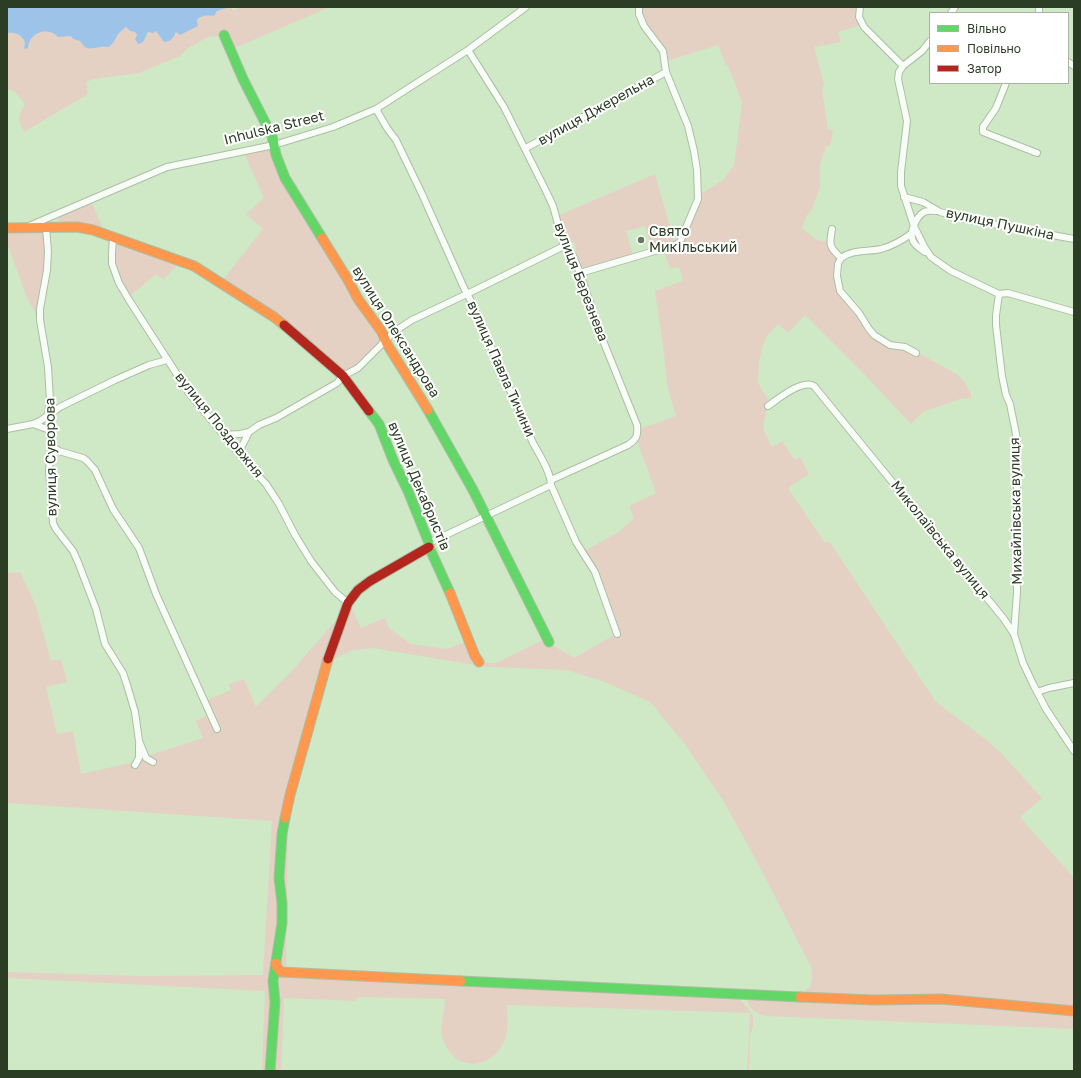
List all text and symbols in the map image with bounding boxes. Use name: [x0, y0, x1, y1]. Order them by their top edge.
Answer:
legend: [929, 12, 1069, 84]
text: Вільно: [967, 21, 1006, 36]
text: Повільно: [967, 41, 1021, 56]
text: Затор: [967, 61, 1002, 76]
street label: вулиця Джерельна: [535, 71, 657, 149]
street label: Inhulska Street: [222, 107, 326, 149]
street label: вулиця Пушкіна: [944, 204, 1056, 244]
street label: вулиця Березнева: [551, 220, 611, 344]
place label: Свято Микільський: [649, 224, 737, 256]
marker: Свято Микільський: [636, 235, 646, 245]
street label: вулиця Олександрова: [349, 263, 443, 401]
street label: вулиця Павла Тичини: [463, 298, 539, 440]
street label: вулиця Поздовжня: [171, 369, 267, 481]
street label: вулиця Суворова: [42, 398, 60, 516]
street label: вулиця Декабристів: [384, 419, 454, 553]
street label: Михайлівська вулиця: [1006, 437, 1026, 585]
street label: Миколаївська вулиця: [887, 477, 993, 603]

